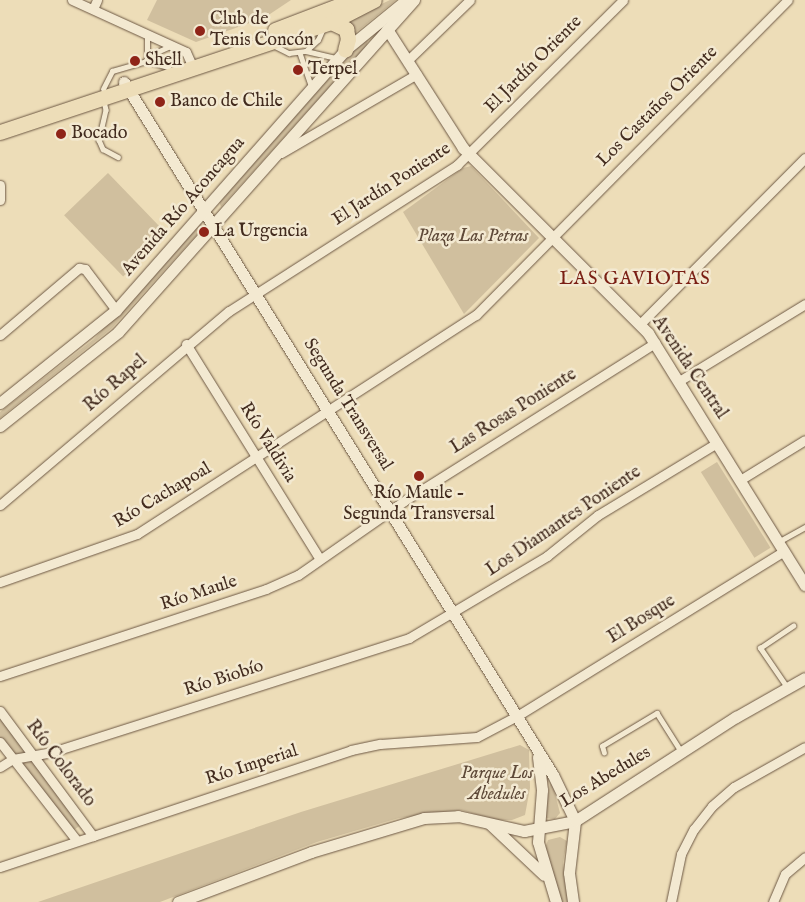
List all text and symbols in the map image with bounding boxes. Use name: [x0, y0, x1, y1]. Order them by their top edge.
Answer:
place label: Club de Tenis Concón: [210, 10, 314, 52]
street label: El Jardín Oriente: [481, 12, 587, 118]
marker: Club de Tenis Concón: [194, 25, 206, 37]
street label: Los Castaños Oriente: [593, 42, 723, 172]
place label: Shell: [145, 50, 182, 72]
marker: Shell: [129, 55, 141, 67]
place label: Terpel: [308, 59, 357, 81]
marker: Terpel: [292, 64, 304, 76]
place label: Banco de Chile: [170, 91, 283, 113]
marker: Banco de Chile: [154, 96, 166, 108]
place label: Bocado: [71, 123, 127, 145]
marker: Bocado: [55, 128, 67, 140]
street label: Avenida Río Aconcagua: [118, 133, 250, 281]
street label: El Jardín Poniente: [329, 139, 455, 231]
place label: La Urgencia: [214, 221, 308, 243]
marker: La Urgencia: [198, 226, 210, 238]
park label: Plaza Las Petras: [418, 226, 528, 248]
district label: LAS GAVIOTAS: [558, 269, 712, 291]
street label: Avenida Central: [647, 312, 731, 424]
street label: Segunda Transversal: [298, 335, 396, 475]
street label: Río Rapel: [80, 351, 152, 417]
street label: Las Rosas Poniente: [447, 364, 581, 460]
street label: Río Valdivia: [234, 399, 300, 487]
street label: Río Cachapoal: [110, 458, 216, 534]
street label: Los Diamantes Poniente: [482, 462, 646, 582]
marker: Río Maule - Segunda Transversal: [413, 470, 425, 482]
place label: Río Maule - Segunda Transversal: [343, 484, 495, 526]
street label: Río Maule: [158, 572, 240, 616]
street label: El Bosque: [604, 591, 680, 649]
street label: Río Biobío: [182, 656, 266, 702]
street label: Río Colorado: [20, 717, 100, 811]
street label: Río Imperial: [203, 741, 301, 791]
street label: Los Abedules: [557, 743, 655, 813]
park label: Parque Los Abedules: [461, 764, 533, 806]

